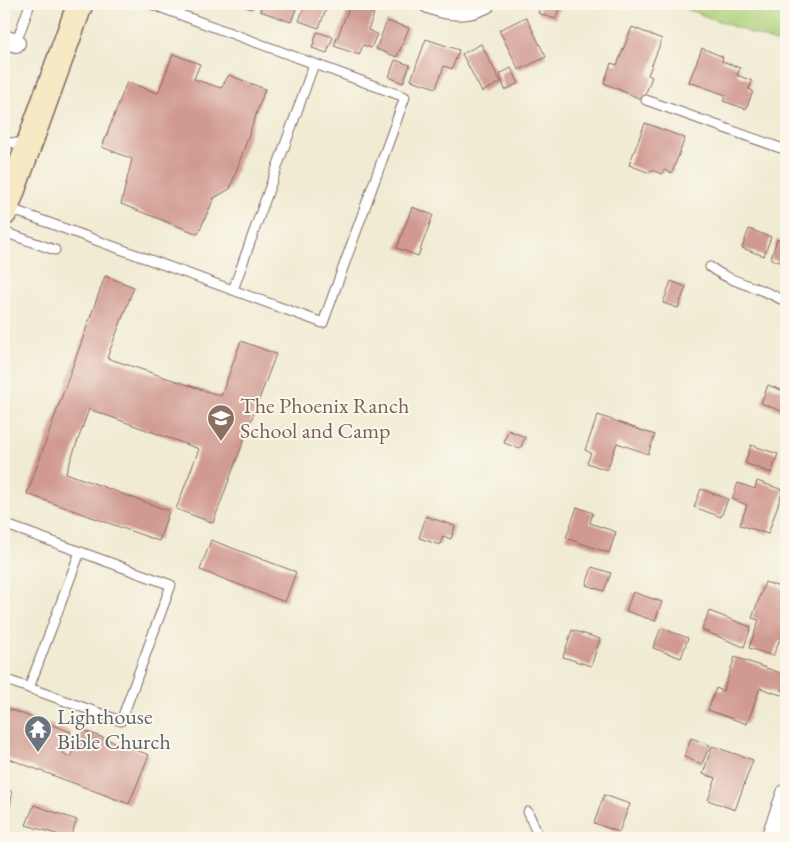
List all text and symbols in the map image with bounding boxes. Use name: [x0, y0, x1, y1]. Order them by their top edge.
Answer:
place label: The Phoenix Ranch School and Camp: [240, 391, 409, 445]
school or university icon: The Phoenix Ranch School and Camp: [206, 403, 236, 442]
place label: Lighthouse Bible Church: [57, 702, 171, 756]
temple icon: Lighthouse Bible Church: [23, 714, 53, 753]

